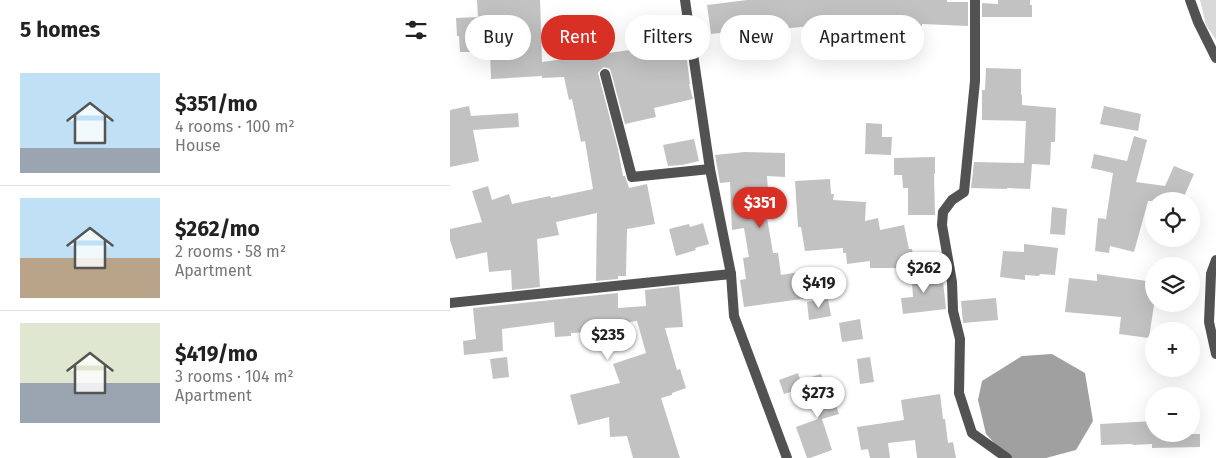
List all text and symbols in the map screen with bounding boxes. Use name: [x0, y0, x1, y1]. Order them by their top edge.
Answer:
chip: Buy: [465, 15, 531, 60]
chip: Rent: [541, 15, 615, 60]
chip: Filters: [625, 15, 710, 60]
chip: New: [720, 15, 791, 60]
chip: Apartment: [801, 15, 924, 60]
icon: filters: [402, 16, 430, 44]
text: 5 homes: [20, 17, 100, 43]
text: $351/mo: [175, 91, 258, 117]
icon: home: [60, 93, 120, 153]
text: 4 rooms · 100 m²: [175, 117, 295, 136]
text: House: [175, 136, 221, 155]
pin: $351: [730, 186, 790, 229]
map controls: [1145, 192, 1200, 442]
button: locate: [1145, 192, 1200, 247]
text: $351: [744, 193, 776, 212]
text: $262/mo: [175, 216, 260, 242]
icon: home: [60, 218, 120, 278]
text: 2 rooms · 58 m²: [175, 242, 286, 261]
pin: $262: [894, 252, 954, 294]
button: layers: [1145, 257, 1200, 312]
text: $262: [907, 258, 941, 277]
text: Apartment: [175, 261, 252, 280]
pin: $419: [789, 266, 849, 309]
text: $419: [802, 273, 836, 292]
pin: $235: [578, 318, 638, 361]
button: +: [1145, 322, 1200, 377]
text: $235: [591, 325, 625, 344]
text: $419/mo: [175, 341, 258, 367]
icon: home: [60, 343, 120, 403]
text: 3 rooms · 104 m²: [175, 367, 294, 386]
pin: $273: [788, 376, 848, 419]
text: $273: [802, 383, 834, 402]
text: Apartment: [175, 386, 252, 405]
button: −: [1145, 387, 1200, 442]

